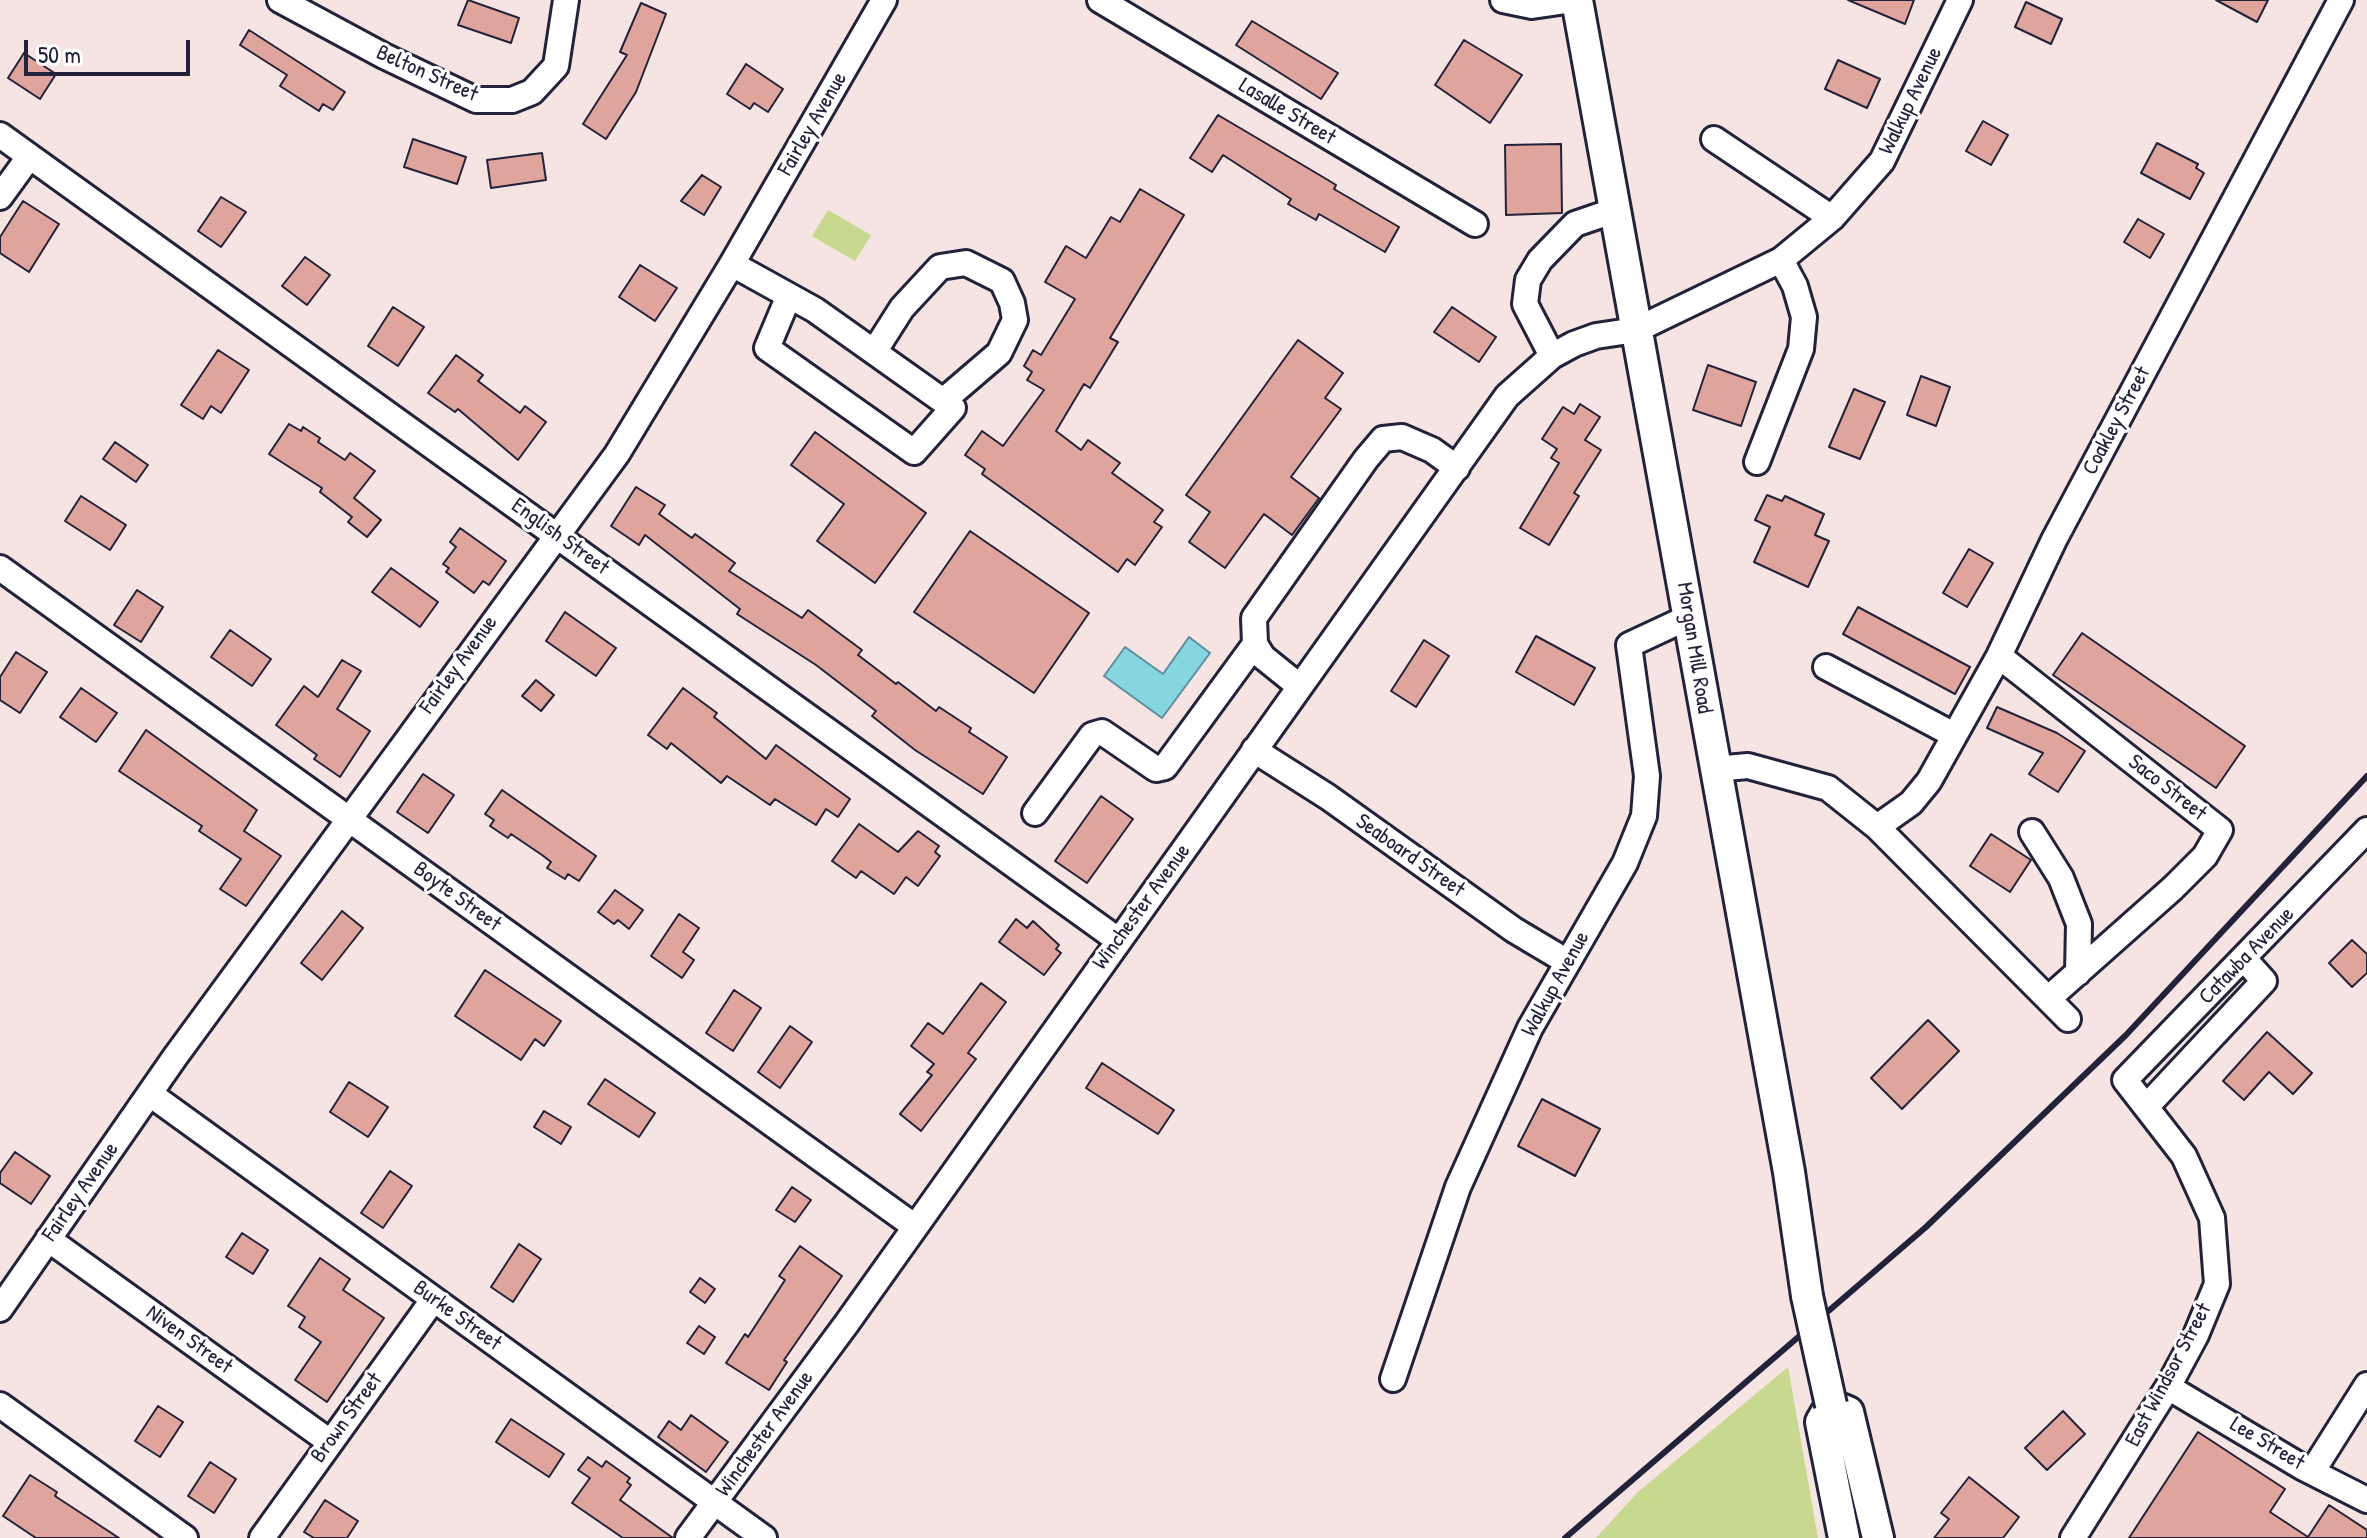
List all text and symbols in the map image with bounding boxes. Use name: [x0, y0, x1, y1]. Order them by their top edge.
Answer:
scale bar: [28, 24, 194, 74]
text: 50 m: [38, 38, 81, 70]
street label: Belton Street: [372, 40, 482, 108]
street label: Walkup Avenue: [1874, 43, 1948, 159]
street label: Fairley Avenue: [773, 68, 853, 180]
street label: Lasalle Street: [1234, 73, 1340, 151]
street label: Coakley Street: [2077, 362, 2157, 480]
street label: English Street: [506, 493, 614, 581]
street label: Morgan Mill Road: [1671, 581, 1717, 715]
street label: Fairley Avenue: [415, 611, 503, 719]
street label: Saco Street: [2122, 749, 2212, 827]
street label: Seaboard Street: [1350, 809, 1470, 903]
street label: Winchester Avenue: [1088, 839, 1196, 975]
street label: Boyte Street: [408, 856, 506, 938]
street label: Catawba Avenue: [2194, 902, 2300, 1010]
street label: Walkup Avenue: [1516, 927, 1596, 1041]
street label: Fairley Avenue: [37, 1137, 125, 1247]
street label: Burke Street: [408, 1275, 506, 1357]
street label: East Windsor Street: [2120, 1299, 2218, 1451]
street label: Niven Street: [141, 1300, 237, 1380]
street label: Winchester Avenue: [711, 1366, 819, 1502]
street label: Brown Street: [305, 1368, 389, 1468]
street label: Lee Street: [2225, 1412, 2309, 1476]

